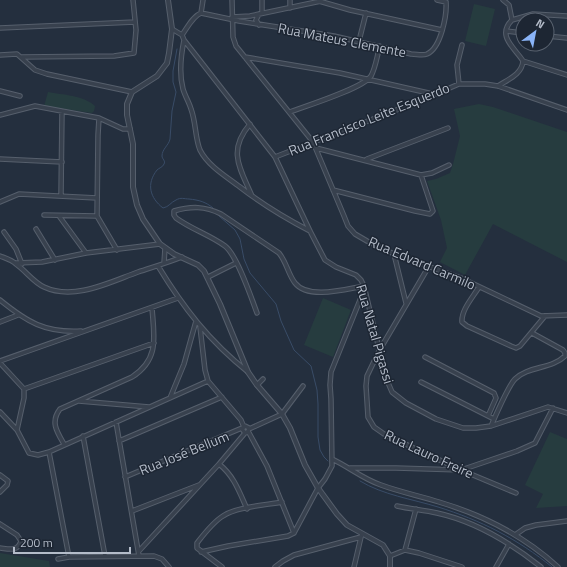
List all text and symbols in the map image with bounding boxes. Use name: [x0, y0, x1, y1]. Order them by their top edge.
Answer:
north arrow: [515, 12, 555, 52]
text: N: [533, 15, 548, 32]
street label: Rua Mateus Clemente: [276, 17, 408, 62]
street label: Rua Francisco Leite Esquerdo: [285, 77, 453, 161]
street label: Rua Edvard Carmilo: [365, 230, 479, 295]
street label: Rua Natal Pigassi: [351, 282, 400, 386]
street label: Rua Lauro Freire: [381, 424, 477, 483]
street label: Rua José Bellum: [136, 425, 232, 480]
scale bar: [14, 529, 130, 555]
text: 200 m: [20, 533, 53, 552]

